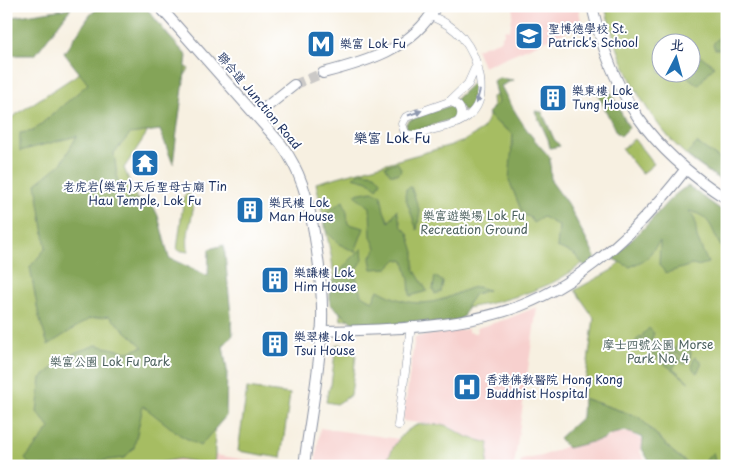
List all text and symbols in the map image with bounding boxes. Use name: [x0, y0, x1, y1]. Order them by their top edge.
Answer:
place label: 聖博德學校 St. Patrick's School: [548, 19, 638, 51]
school or university icon: 聖博德學校 St. Patrick's School: [514, 21, 544, 51]
metro station icon: 樂富 Lok Fu: [306, 29, 336, 59]
north arrow: [650, 32, 700, 82]
text: 北: [669, 33, 685, 56]
place label: 樂富 Lok Fu: [340, 34, 406, 52]
street label: 聯合道 Junction Road: [214, 48, 306, 153]
place label: 樂東樓 Lok Tung House: [572, 81, 639, 113]
building icon: 樂東樓 Lok Tung House: [538, 83, 568, 113]
one-way arrow: [473, 90, 481, 105]
one-way arrow: [408, 109, 423, 116]
district label: 樂富 Lok Fu: [353, 127, 431, 148]
temple icon: 老虎岩(樂富)天后聖母古廟 Tin Hau Temple, Lok Fu: [130, 148, 160, 178]
place label: 老虎岩(樂富)天后聖母古廟 Tin Hau Temple, Lok Fu: [63, 177, 227, 209]
place label: 樂民樓 Lok Man House: [269, 193, 334, 225]
building icon: 樂民樓 Lok Man House: [235, 195, 265, 225]
park label: 樂富遊樂場 Lok Fu Recreation Ground: [420, 206, 528, 238]
place label: 樂謙樓 Lok Him House: [294, 263, 357, 295]
building icon: 樂謙樓 Lok Him House: [260, 265, 290, 295]
place label: 樂翠樓 Lok Tsui House: [294, 327, 355, 359]
building icon: 樂翠樓 Lok Tsui House: [260, 329, 290, 359]
park label: 摩士四號公園 Morse Park No. 4: [603, 335, 713, 367]
park label: 樂富公園 Lok Fu Park: [50, 352, 170, 370]
place label: 香港佛教醫院 Hong Kong Buddhist Hospital: [486, 370, 623, 402]
hospital icon: 香港佛教醫院 Hong Kong Buddhist Hospital: [452, 372, 482, 402]

